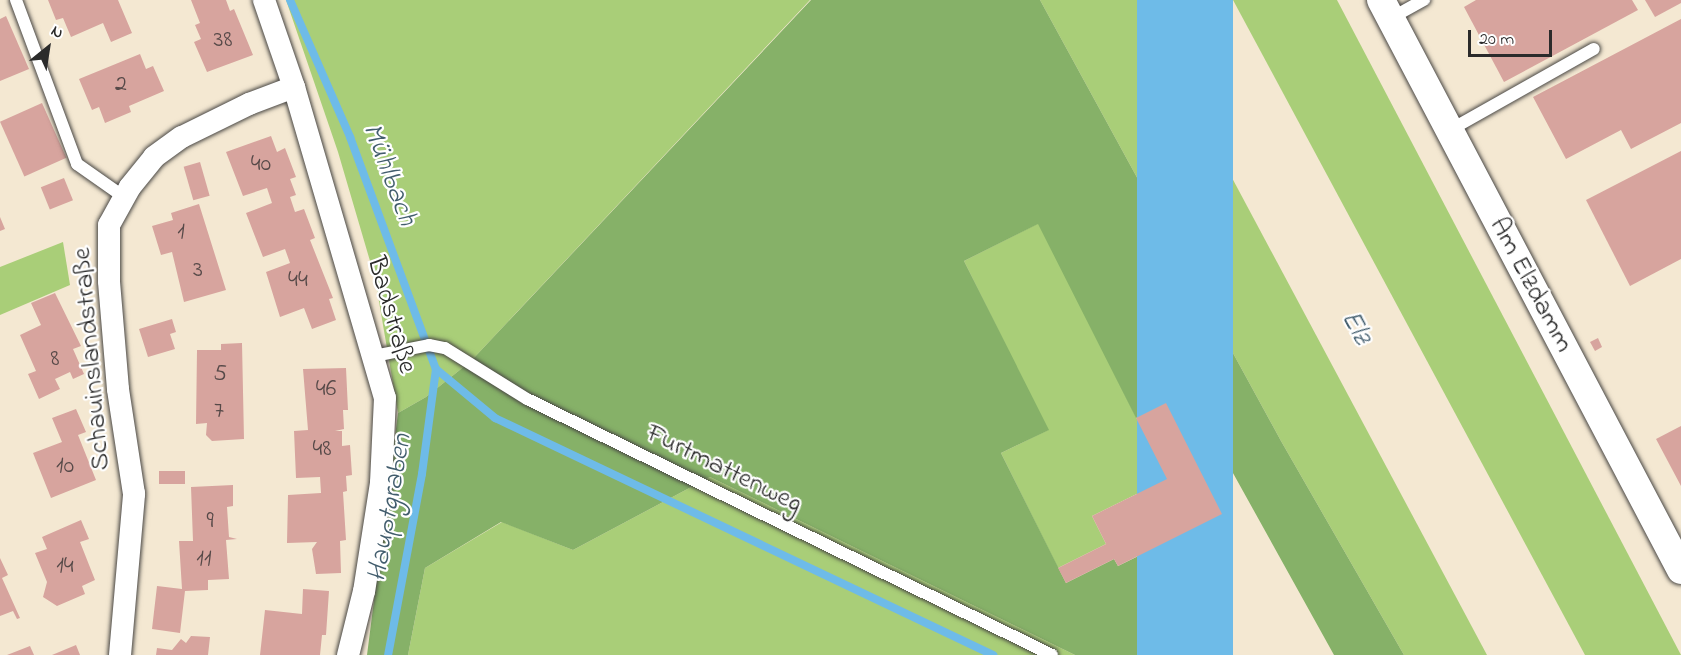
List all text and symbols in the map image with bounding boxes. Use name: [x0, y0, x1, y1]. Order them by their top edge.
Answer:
north arrow: [18, 18, 78, 78]
scale bar: [1471, 18, 1555, 56]
text: N: [46, 19, 68, 46]
house number: 38: [214, 27, 232, 55]
text: 20 m: [1479, 27, 1514, 53]
house number: 2: [115, 71, 127, 99]
water label: Mühlbach: [353, 119, 423, 231]
house number: 40: [251, 151, 271, 179]
street label: Am Elzdamm: [1482, 212, 1580, 358]
house number: 1: [177, 219, 185, 247]
street label: Schauinslandstraße: [66, 246, 118, 472]
street label: Badstraße: [359, 253, 423, 377]
house number: 3: [193, 257, 203, 285]
house number: 44: [288, 267, 308, 295]
water label: Elz: [1332, 305, 1378, 351]
house number: 8: [51, 346, 59, 374]
house number: 5: [213, 361, 227, 389]
house number: 46: [316, 376, 336, 404]
house number: 7: [214, 398, 224, 426]
street label: Furtmattenweg: [641, 417, 807, 521]
water label: Hauptgraben: [361, 431, 421, 585]
house number: 48: [313, 436, 331, 464]
house number: 10: [56, 453, 74, 481]
house number: 9: [206, 508, 214, 536]
house number: 11: [196, 546, 212, 574]
house number: 14: [56, 553, 74, 581]

